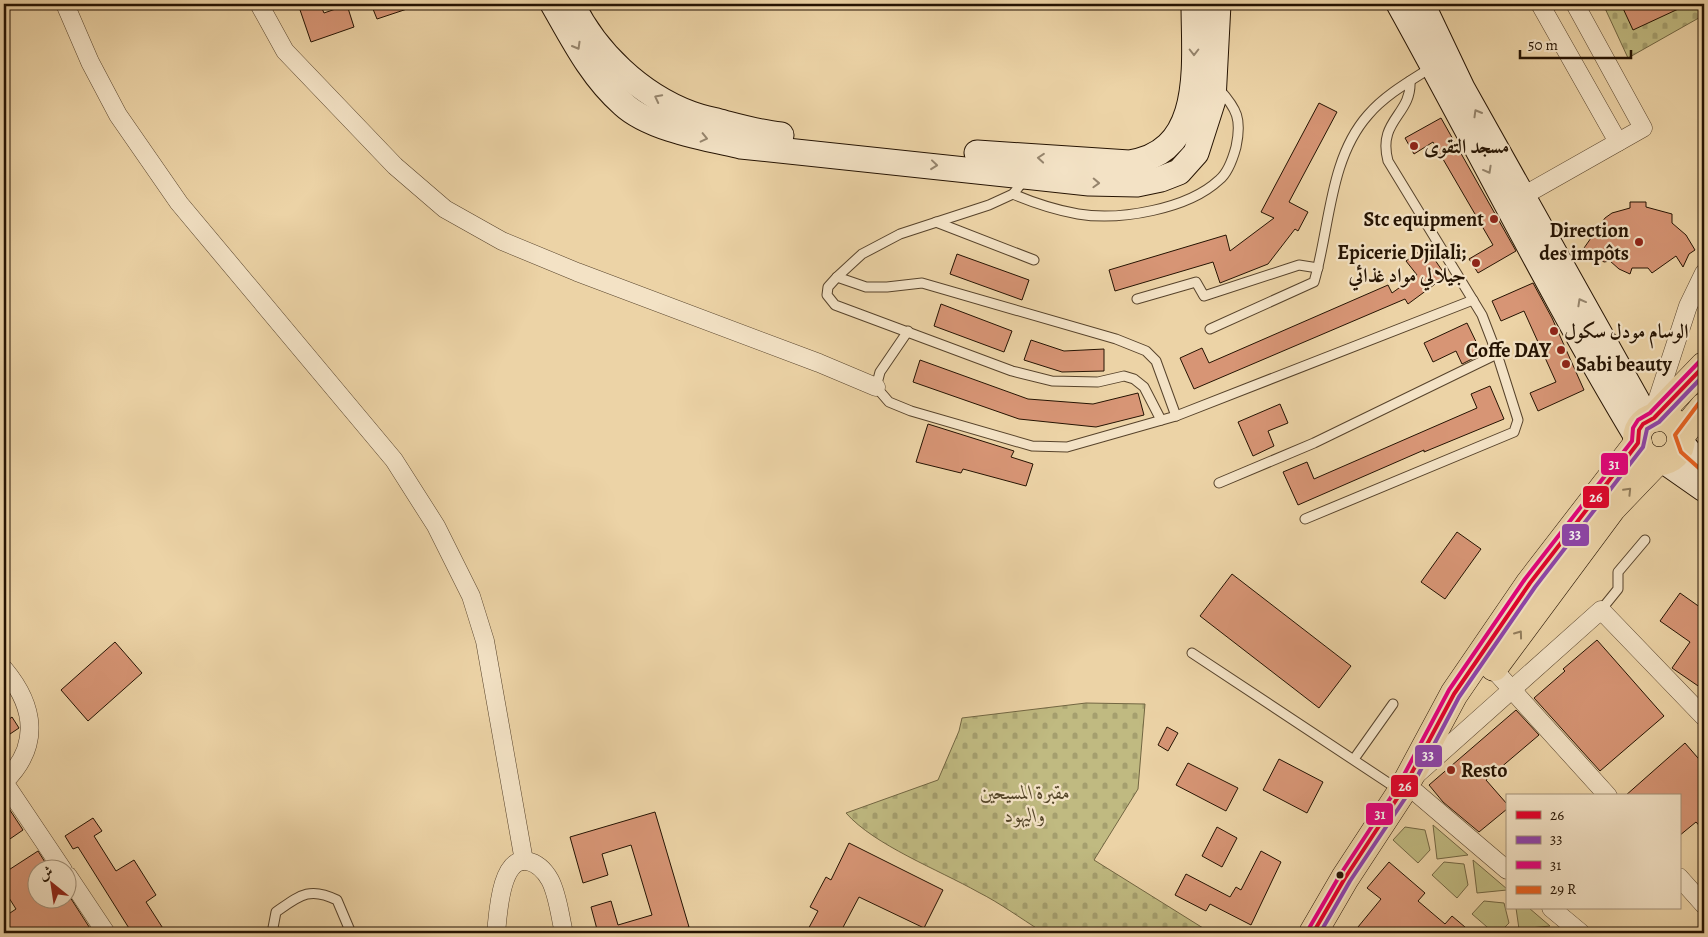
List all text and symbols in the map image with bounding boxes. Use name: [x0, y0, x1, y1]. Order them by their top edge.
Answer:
scale bar: [1520, 28, 1632, 60]
text: 50 m: [1528, 35, 1558, 55]
one-way arrow: [571, 41, 581, 50]
one-way arrow: [1189, 49, 1199, 57]
one-way arrow: [655, 94, 664, 104]
one-way arrow: [1473, 110, 1483, 119]
one-way arrow: [699, 132, 708, 143]
place label: مسجد التقوى: [1424, 133, 1509, 160]
marker: مسجد التقوى: [1408, 140, 1420, 152]
one-way arrow: [1037, 153, 1045, 164]
one-way arrow: [931, 159, 939, 170]
one-way arrow: [1482, 165, 1492, 174]
one-way arrow: [1092, 177, 1100, 188]
place label: Stc equipment: [1364, 206, 1484, 233]
marker: Stc equipment: [1488, 213, 1500, 225]
place label: Direction des impôts: [1539, 217, 1629, 267]
marker: Direction des impôts: [1633, 236, 1645, 248]
place label: Epicerie Djilali; جيلالي مواد غذائي: [1337, 239, 1466, 291]
marker: Epicerie Djilali; جيلالي مواد غذائي: [1470, 257, 1482, 269]
one-way arrow: [1577, 298, 1587, 307]
place label: الوسام مودل سكول: [1564, 318, 1689, 349]
marker: الوسام مودل سكول: [1548, 325, 1560, 337]
place label: Coffe DAY: [1466, 337, 1552, 364]
marker: Coffe DAY: [1555, 344, 1567, 356]
place label: Sabi beauty: [1576, 351, 1672, 378]
marker: Sabi beauty: [1560, 358, 1572, 370]
line badge: 31: [1600, 452, 1629, 476]
text: 31: [1608, 455, 1620, 474]
line badge: 26: [1582, 485, 1610, 509]
one-way arrow: [1622, 487, 1631, 496]
text: 26: [1589, 488, 1603, 507]
line badge: 33: [1561, 523, 1590, 547]
text: 33: [1569, 525, 1581, 544]
one-way arrow: [1513, 630, 1522, 640]
line badge: 33: [1414, 744, 1443, 768]
text: 33: [1422, 746, 1434, 765]
place label: Resto: [1461, 757, 1508, 784]
marker: Resto: [1445, 764, 1457, 776]
line badge: 26: [1390, 774, 1419, 798]
text: 26: [1398, 777, 1412, 796]
park label: مقبرة المسيحين واليهود: [980, 779, 1070, 829]
legend: [1506, 794, 1680, 910]
line badge: 31: [1365, 802, 1394, 826]
text: 31: [1374, 805, 1386, 824]
text: 26: [1550, 805, 1564, 825]
text: 33: [1550, 829, 1562, 849]
text: 31: [1550, 855, 1561, 875]
north arrow: [28, 860, 78, 910]
text: ش: [35, 861, 57, 885]
unlabelled marker: [1335, 870, 1345, 880]
text: 29 R: [1550, 879, 1577, 899]

